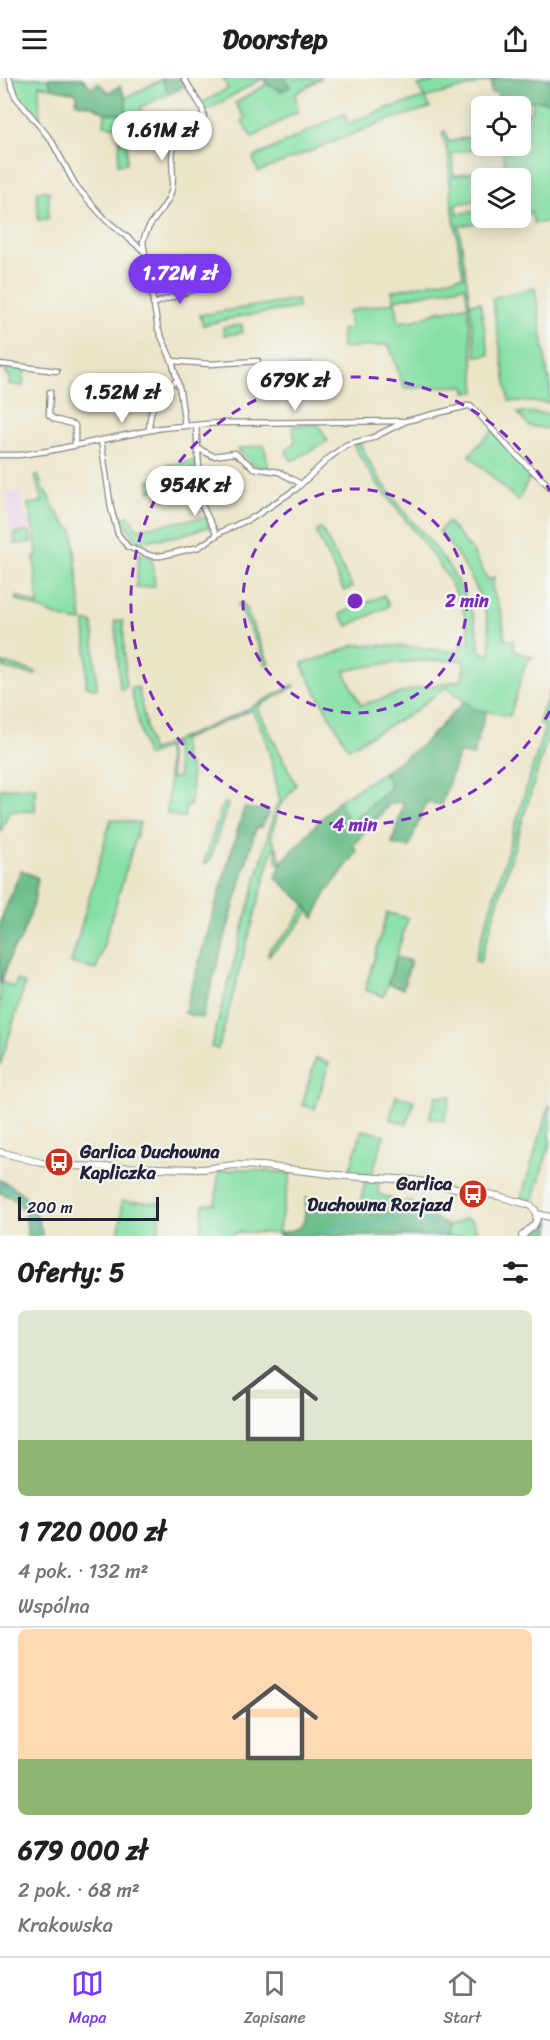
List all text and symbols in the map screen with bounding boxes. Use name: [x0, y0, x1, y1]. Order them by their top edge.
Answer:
text: Doorstep: [222, 15, 328, 63]
icon: menu: [18, 23, 51, 56]
icon: share: [499, 23, 532, 56]
map controls: [471, 96, 531, 228]
button: locate: [471, 96, 531, 156]
pin: 1.61M zł: [100, 111, 224, 162]
text: 1.61M zł: [126, 113, 198, 148]
button: layers: [471, 168, 531, 228]
pin: 1.72M zł: [118, 254, 242, 305]
text: 1.72M zł: [142, 256, 218, 291]
pin: 679K zł: [240, 361, 350, 412]
text: 679K zł: [261, 363, 329, 398]
pin: 1.52M zł: [60, 373, 184, 424]
text: 1.52M zł: [84, 375, 160, 410]
pin: 954K zł: [140, 466, 250, 517]
text: 954K zł: [160, 468, 230, 503]
text: 2 min: [444, 585, 489, 617]
centre of rings: [345, 591, 365, 611]
text: 4 min: [332, 809, 378, 841]
place label: Garlica Duchowna Kapliczka: [79, 1136, 221, 1189]
bus stop icon: Garlica Duchowna Kapliczka: [43, 1146, 75, 1178]
place label: Garlica Duchowna Rozjazd: [307, 1168, 454, 1221]
bus stop icon: Garlica Duchowna Rozjazd: [457, 1178, 489, 1210]
text: 200 m: [27, 1193, 73, 1222]
scale bar: [18, 1194, 159, 1222]
text: Oferty: 5: [18, 1249, 125, 1295]
icon: filters: [499, 1256, 532, 1289]
icon: home: [221, 1349, 329, 1457]
text: 1 720 000 zł: [18, 1508, 166, 1554]
text: 4 pok. · 132 m²: [18, 1554, 148, 1589]
text: Wspólna: [18, 1589, 90, 1624]
icon: home: [221, 1668, 329, 1776]
text: 679 000 zł: [18, 1827, 147, 1873]
text: 2 pok. · 68 m²: [18, 1873, 140, 1908]
text: Krakowska: [18, 1908, 113, 1943]
tab: Mapa: [69, 1967, 106, 2032]
tab: Zapisane: [244, 1967, 306, 2032]
tab: Start: [443, 1967, 481, 2032]

